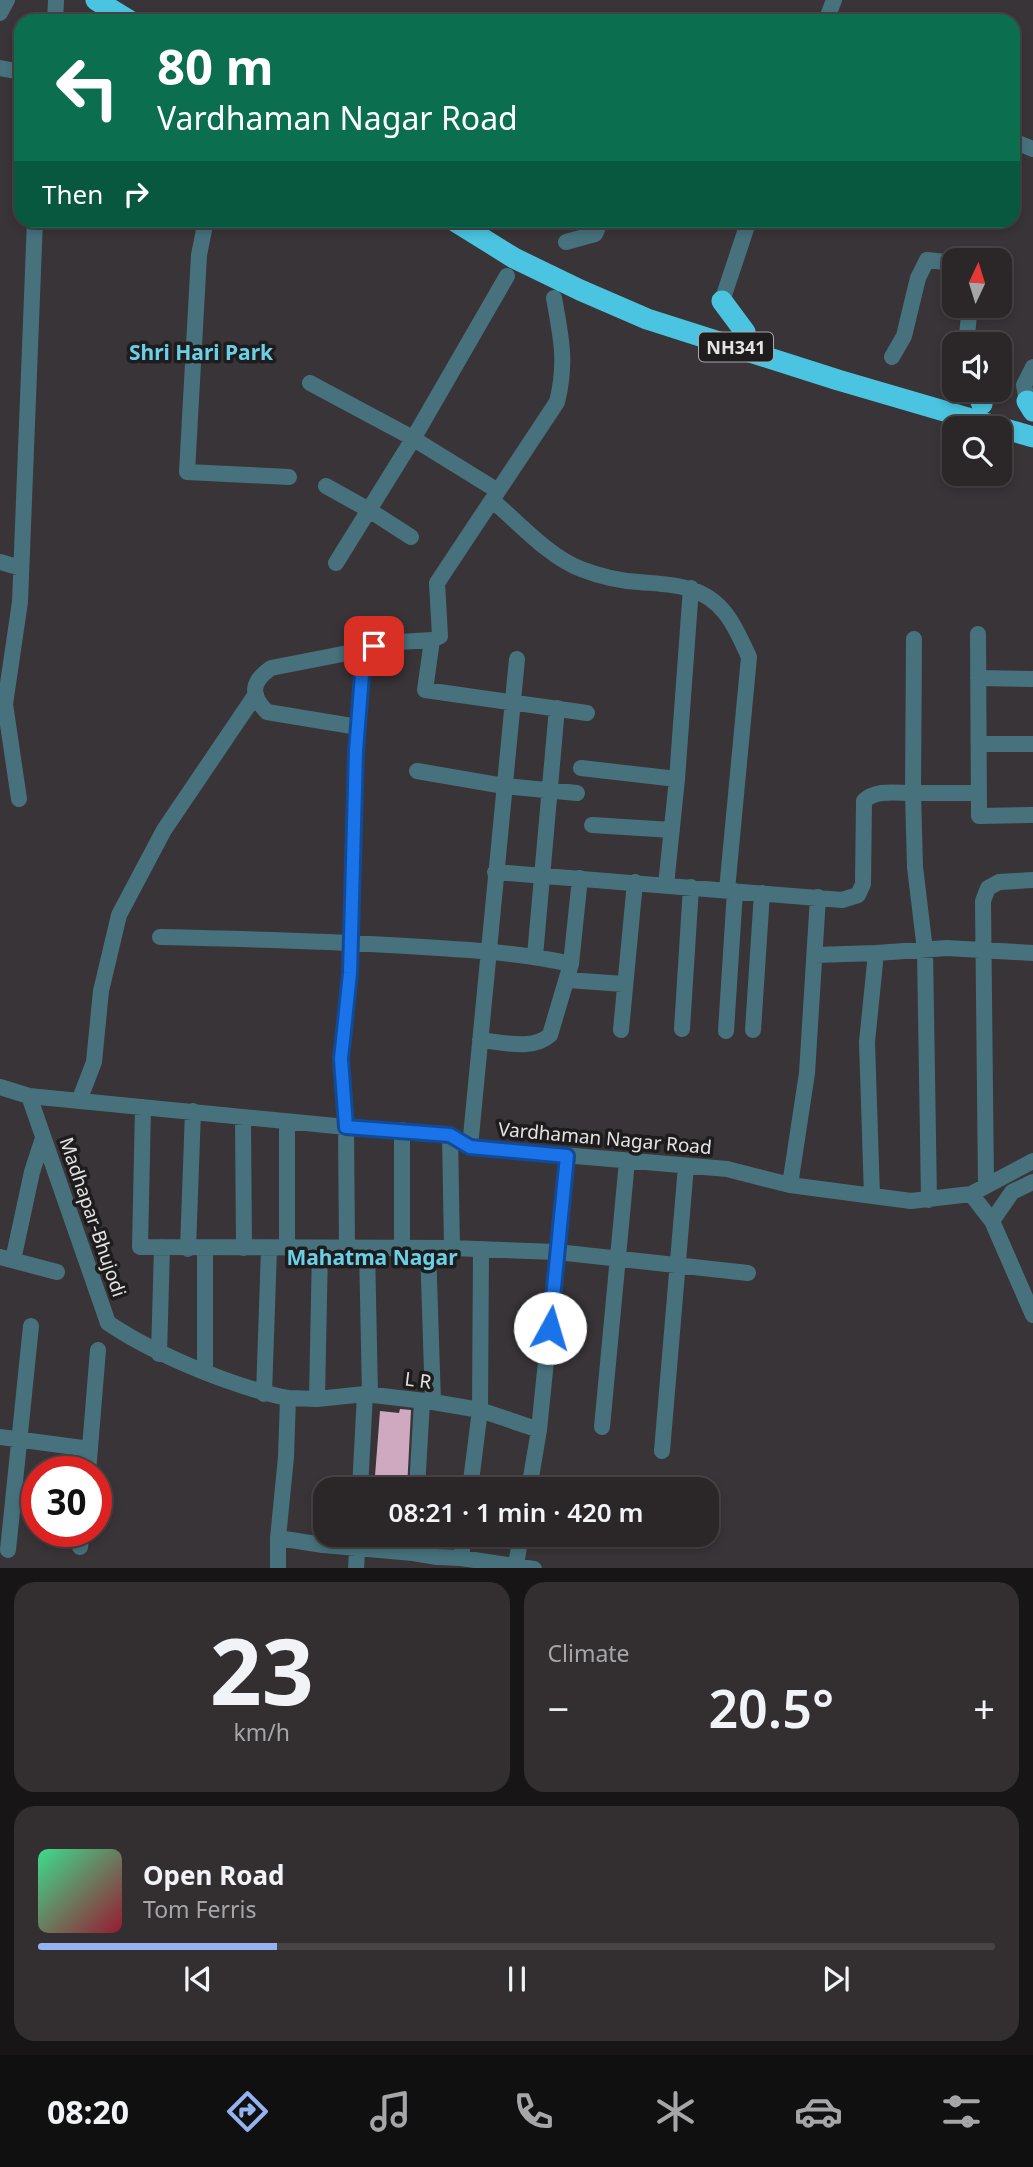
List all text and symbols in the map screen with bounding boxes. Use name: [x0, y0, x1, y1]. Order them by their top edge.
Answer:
text: 80 m: [157, 33, 274, 99]
icon: left: [42, 42, 133, 133]
text: Vardhaman Nagar Road: [157, 96, 518, 139]
icon: right: [117, 175, 155, 213]
text: Then: [42, 176, 103, 212]
north arrow: [942, 248, 1012, 318]
map controls: [942, 248, 1012, 486]
road number: NH341: [699, 332, 773, 362]
button: sound: [942, 332, 1012, 402]
district label: Shri Hari Park: [129, 338, 274, 366]
button: search: [942, 416, 1012, 486]
pin: [344, 616, 404, 676]
icon: arrive: [355, 627, 393, 665]
street label: Vardhaman Nagar Road: [497, 1116, 713, 1160]
street label: Madhapar-Bhujodi: [54, 1134, 132, 1300]
district label: Mahatma Nagar: [286, 1243, 458, 1271]
position arrow: [513, 1291, 587, 1365]
street label: L R: [403, 1365, 433, 1395]
speed limit sign: 30: [21, 1456, 112, 1547]
text: 08:21 · 1 min · 420 m: [389, 1494, 643, 1530]
text: 23: [210, 1608, 314, 1732]
text: Climate: [548, 1637, 630, 1669]
text: 20.5°: [708, 1672, 834, 1743]
text: −: [548, 1682, 569, 1734]
text: +: [973, 1682, 995, 1734]
text: km/h: [233, 1716, 290, 1748]
text: Open Road: [143, 1857, 285, 1893]
text: Tom Ferris: [143, 1893, 256, 1925]
icon: previous: [179, 1960, 217, 1998]
icon: pause: [498, 1960, 536, 1998]
icon: next: [817, 1960, 855, 1998]
icon: directions: [223, 2087, 272, 2136]
icon: music: [366, 2087, 415, 2136]
icon: phone: [509, 2087, 558, 2136]
icon: climate: [651, 2087, 700, 2136]
icon: car: [794, 2087, 843, 2136]
icon: filters: [937, 2087, 986, 2136]
text: 08:20: [47, 2090, 129, 2133]

